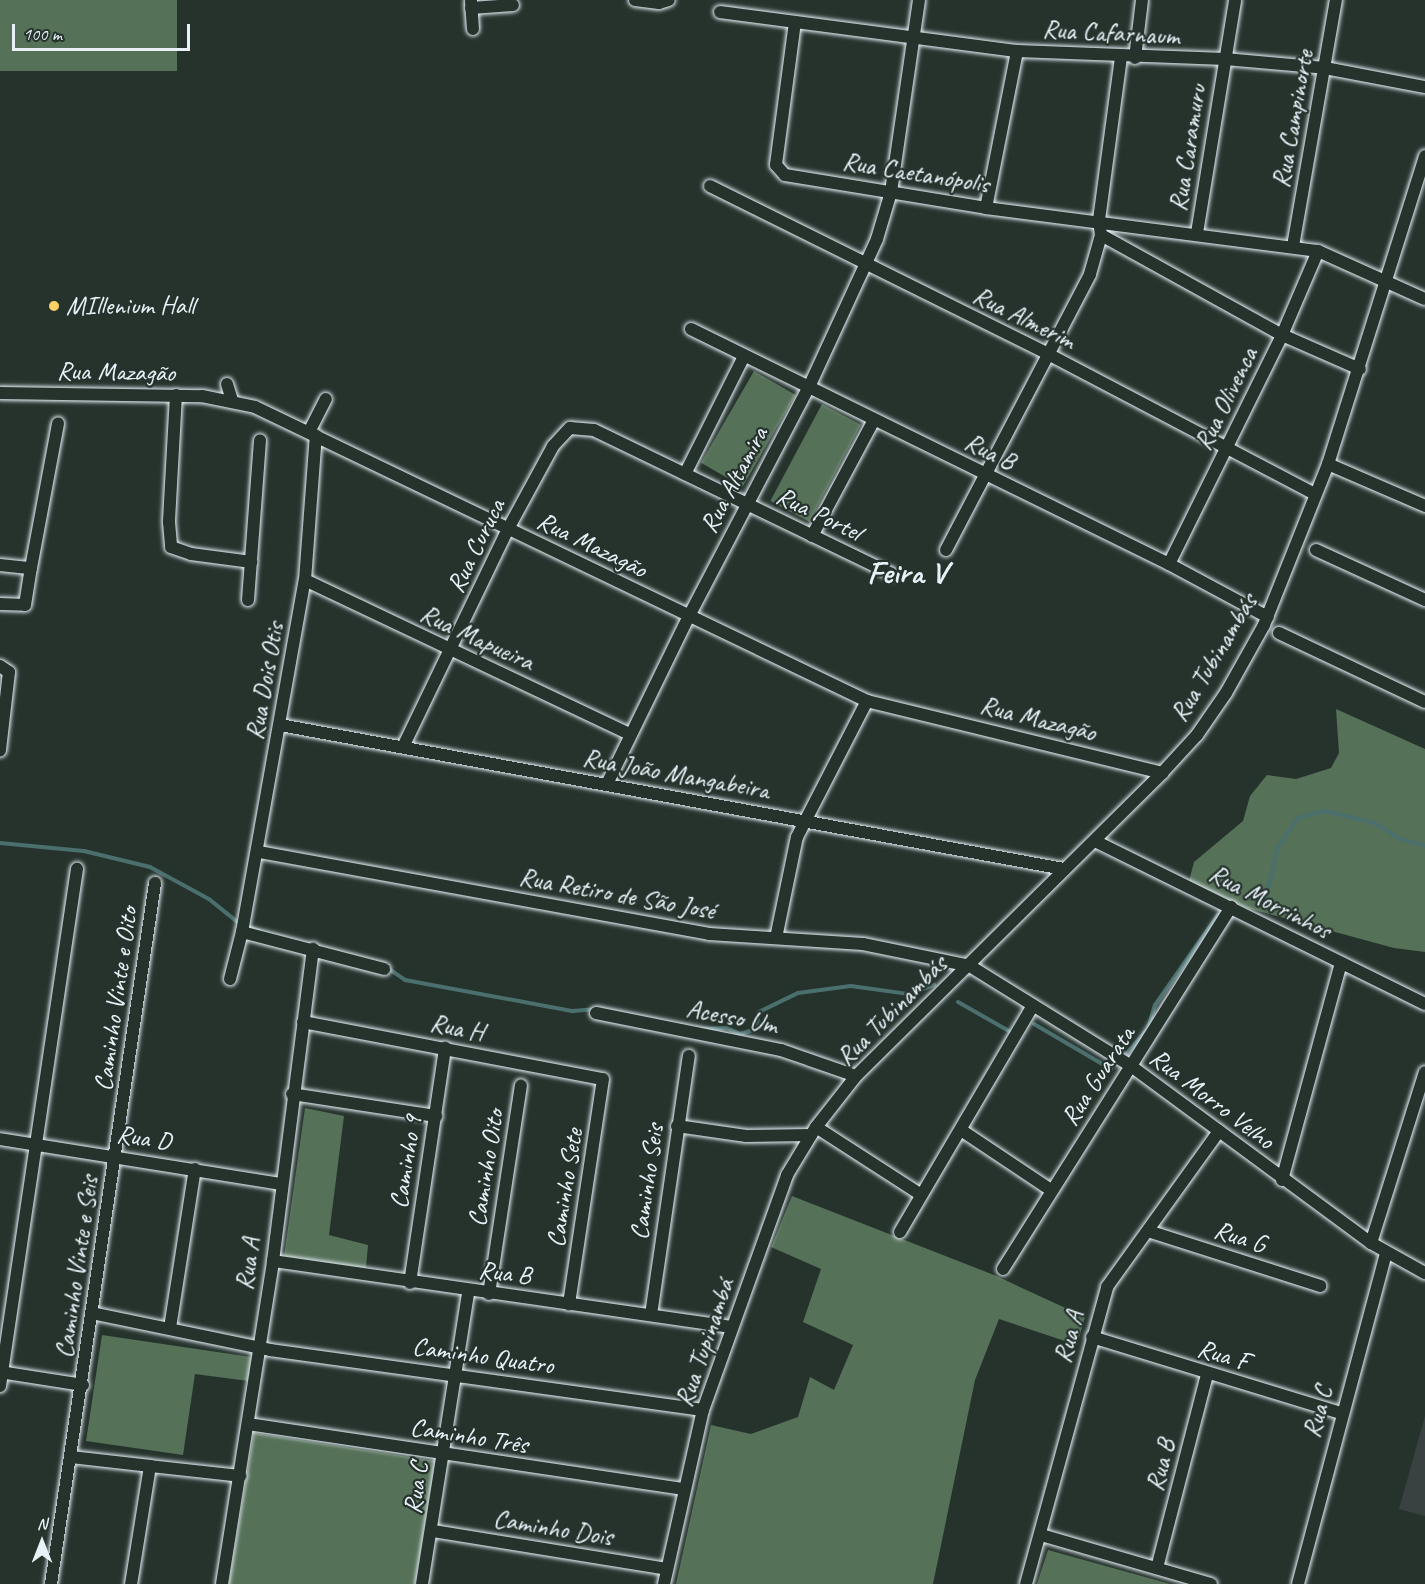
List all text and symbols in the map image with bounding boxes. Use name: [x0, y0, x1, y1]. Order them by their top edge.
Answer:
scale bar: [15, 12, 194, 50]
street label: Rua Cafarnaum: [1042, 14, 1180, 52]
text: 100 m: [23, 23, 62, 45]
street label: Rua Campinorte: [1266, 48, 1320, 190]
street label: Rua Caramuru: [1163, 83, 1213, 213]
street label: Rua Caetanópolis: [840, 146, 992, 200]
street label: Rua Almerim: [968, 280, 1080, 356]
place label: MIllenium Hall: [66, 290, 195, 322]
marker: MIllenium Hall: [47, 299, 61, 313]
street label: Rua Olivenca: [1188, 342, 1264, 456]
street label: Rua Mazagão: [57, 355, 175, 389]
street label: Rua Altamira: [693, 421, 775, 539]
street label: Rua B: [959, 426, 1021, 478]
street label: Rua Portel: [771, 480, 867, 548]
street label: Rua Curuca: [440, 494, 512, 598]
street label: Rua Mazagão: [532, 505, 652, 585]
district label: Feira V: [867, 554, 947, 592]
street label: Rua Tubinambás: [1164, 589, 1264, 727]
street label: Rua Mapueira: [415, 598, 539, 678]
street label: Rua Dois Otis: [239, 619, 291, 743]
street label: Rua Mazagão: [977, 690, 1099, 748]
street label: Rua João Mangabeira: [580, 742, 772, 806]
street label: Rua Morrinhos: [1204, 858, 1336, 946]
street label: Rua Retiro de São José: [517, 861, 717, 927]
street label: Caminho Vinte e Oito: [88, 905, 144, 1093]
street label: Rua Tubinambás: [830, 949, 954, 1073]
street label: Acesso Um: [684, 993, 780, 1041]
street label: Rua H: [427, 1008, 487, 1048]
street label: Rua Guarata: [1054, 1020, 1142, 1132]
street label: Rua Morro Velho: [1144, 1042, 1280, 1156]
street label: Caminho Oito: [461, 1107, 511, 1229]
street label: Caminho 9: [383, 1113, 429, 1211]
street label: Rua D: [115, 1118, 173, 1158]
street label: Caminho Seis: [623, 1122, 671, 1242]
street label: Caminho Sete: [540, 1126, 590, 1250]
street label: Caminho Vinte e Seis: [49, 1174, 105, 1360]
street label: Rua G: [1210, 1214, 1270, 1260]
street label: Rua A: [229, 1236, 267, 1292]
street label: Rua B: [477, 1254, 533, 1292]
street label: Rua Tupinambá: [669, 1275, 741, 1411]
street label: Rua A: [1047, 1308, 1091, 1366]
street label: Caminho Quatro: [410, 1331, 556, 1381]
street label: Rua F: [1194, 1333, 1252, 1377]
street label: Rua C: [1296, 1383, 1340, 1441]
street label: Caminho Três: [408, 1411, 530, 1461]
street label: Rua B: [1139, 1435, 1183, 1495]
street label: Rua C: [397, 1460, 435, 1516]
street label: Caminho Dois: [491, 1503, 615, 1553]
north arrow: [12, 1512, 72, 1572]
text: N: [37, 1514, 47, 1534]

